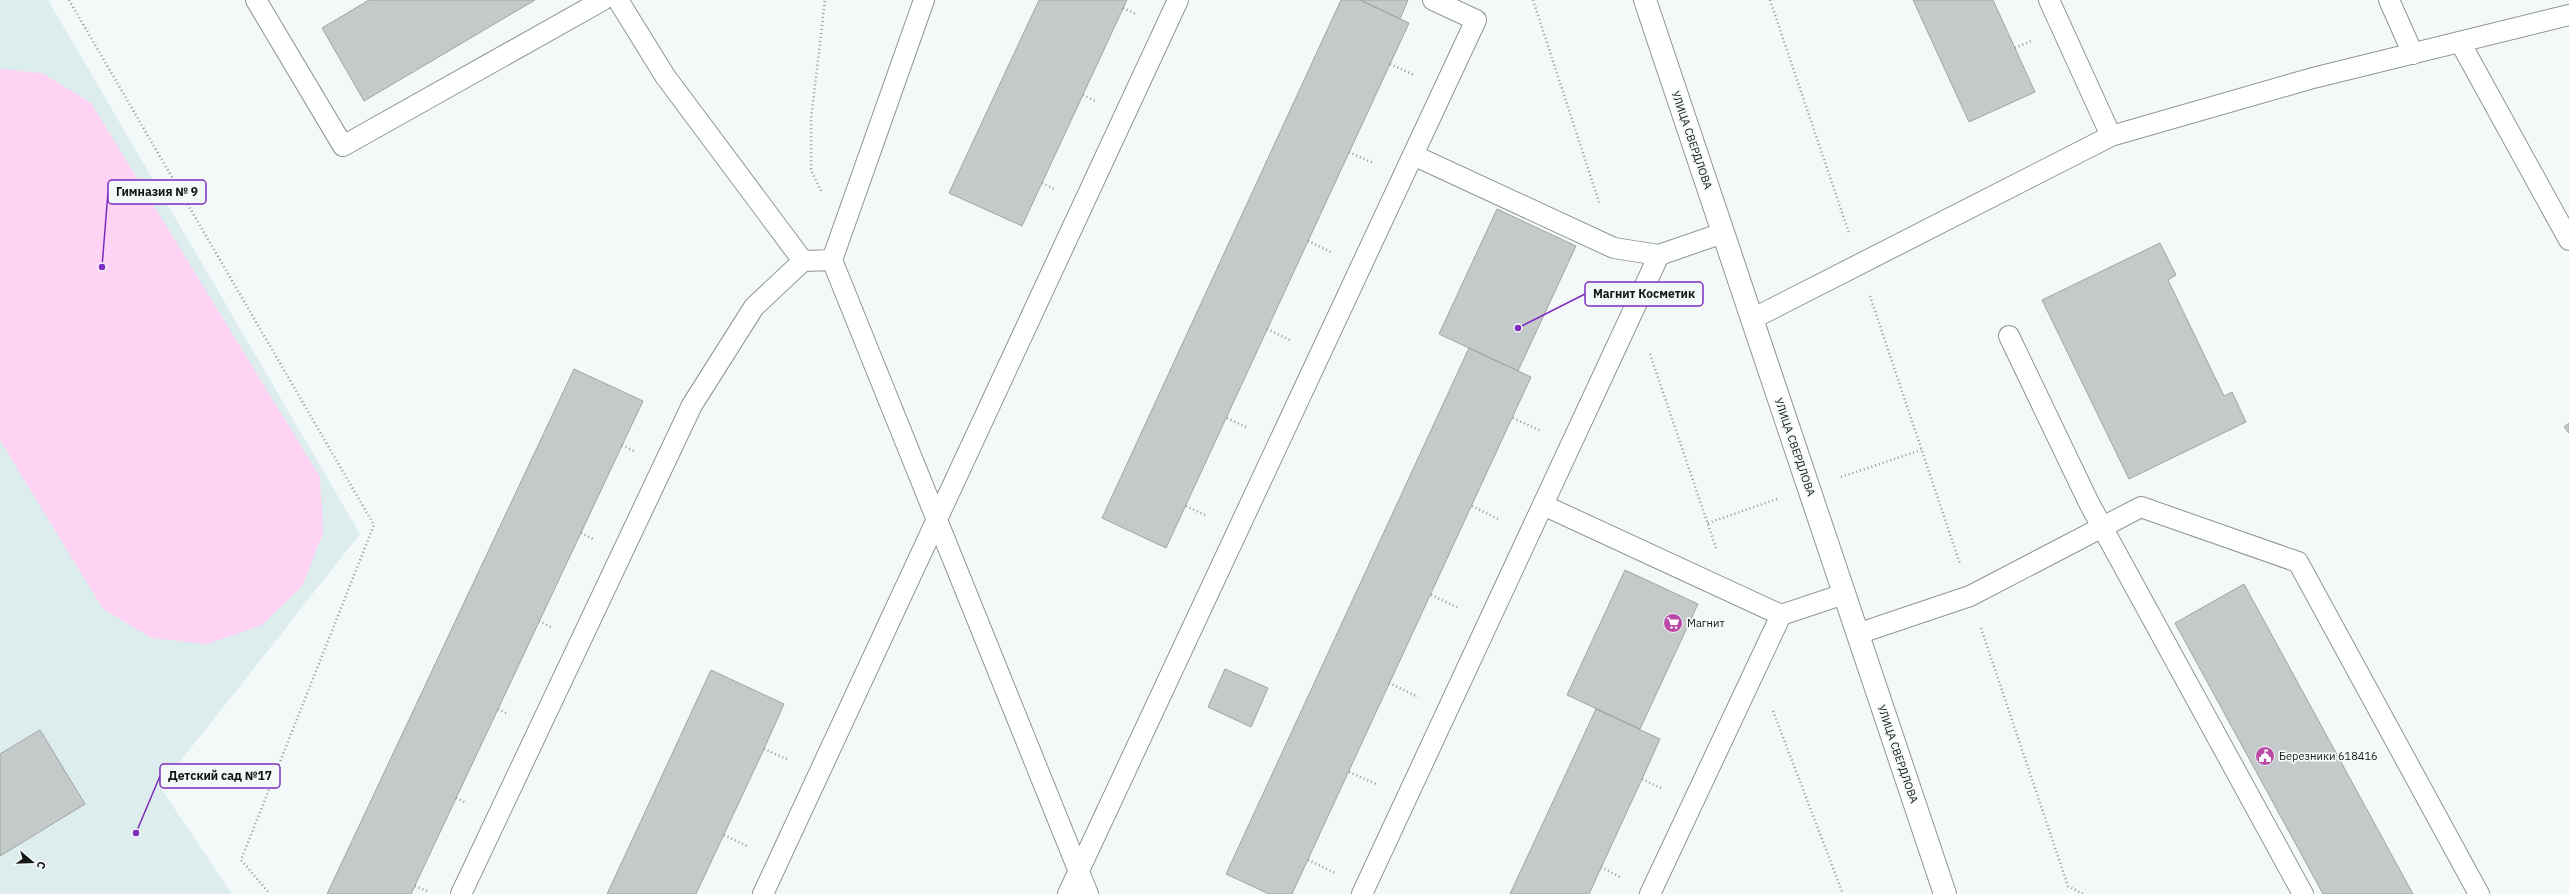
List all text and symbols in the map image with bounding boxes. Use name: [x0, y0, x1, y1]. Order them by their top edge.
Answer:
street label: УЛИЦА СВЕРДЛОВА: [1669, 89, 1715, 191]
callout: Гимназия № 9: [108, 180, 206, 204]
text: Гимназия № 9: [116, 184, 198, 199]
callout: Магнит Косметик: [1585, 282, 1703, 306]
text: Магнит Косметик: [1593, 286, 1695, 301]
street label: УЛИЦА СВЕРДЛОВА: [1772, 396, 1818, 498]
supermarket icon: Магнит: [1662, 612, 1684, 634]
place label: Магнит: [1687, 616, 1725, 630]
street label: УЛИЦА СВЕРДЛОВА: [1875, 703, 1921, 805]
public building icon: Березники 618416: [2254, 745, 2276, 767]
place label: Березники 618416: [2279, 749, 2378, 763]
callout: Детский сад №17: [160, 764, 280, 788]
text: Детский сад №17: [168, 768, 272, 783]
north arrow: [12, 842, 52, 882]
text: С: [34, 860, 49, 871]

